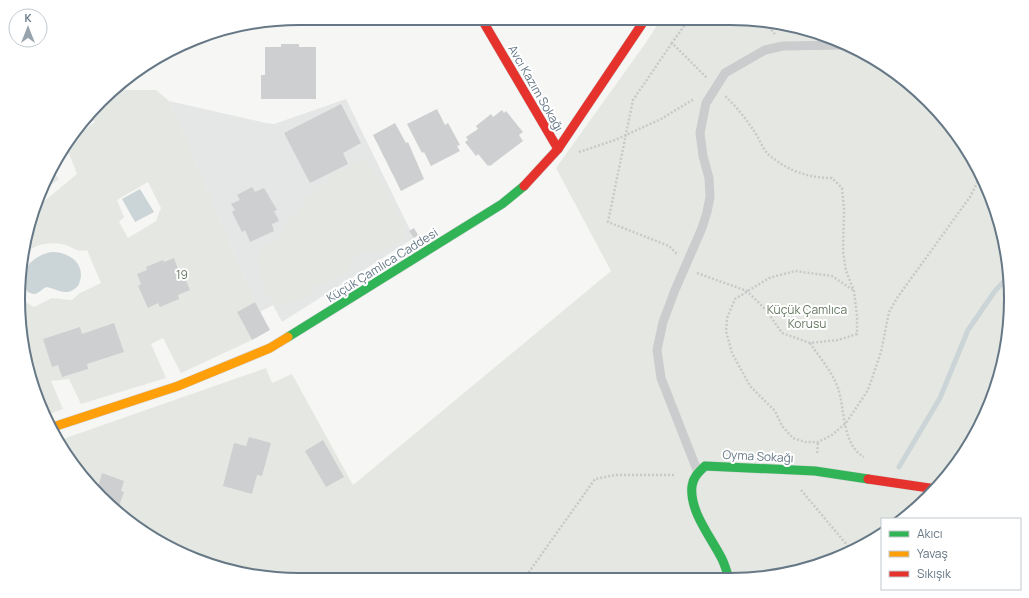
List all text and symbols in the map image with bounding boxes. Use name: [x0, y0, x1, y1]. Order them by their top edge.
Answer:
north arrow: [8, 8, 48, 48]
text: K: [24, 10, 32, 25]
street label: Avcı Kazım Sokağı: [504, 42, 568, 134]
street label: Küçük Çamlıca Caddesi: [323, 224, 441, 306]
park label: 19: [176, 266, 188, 283]
park label: Küçük Çamlıca Korusu: [767, 301, 847, 332]
street label: Oyma Sokağı: [722, 446, 794, 466]
legend: [881, 518, 1021, 590]
text: Akıcı: [917, 525, 943, 542]
text: Yavaş: [917, 545, 948, 562]
text: Sıkışık: [917, 565, 952, 582]

